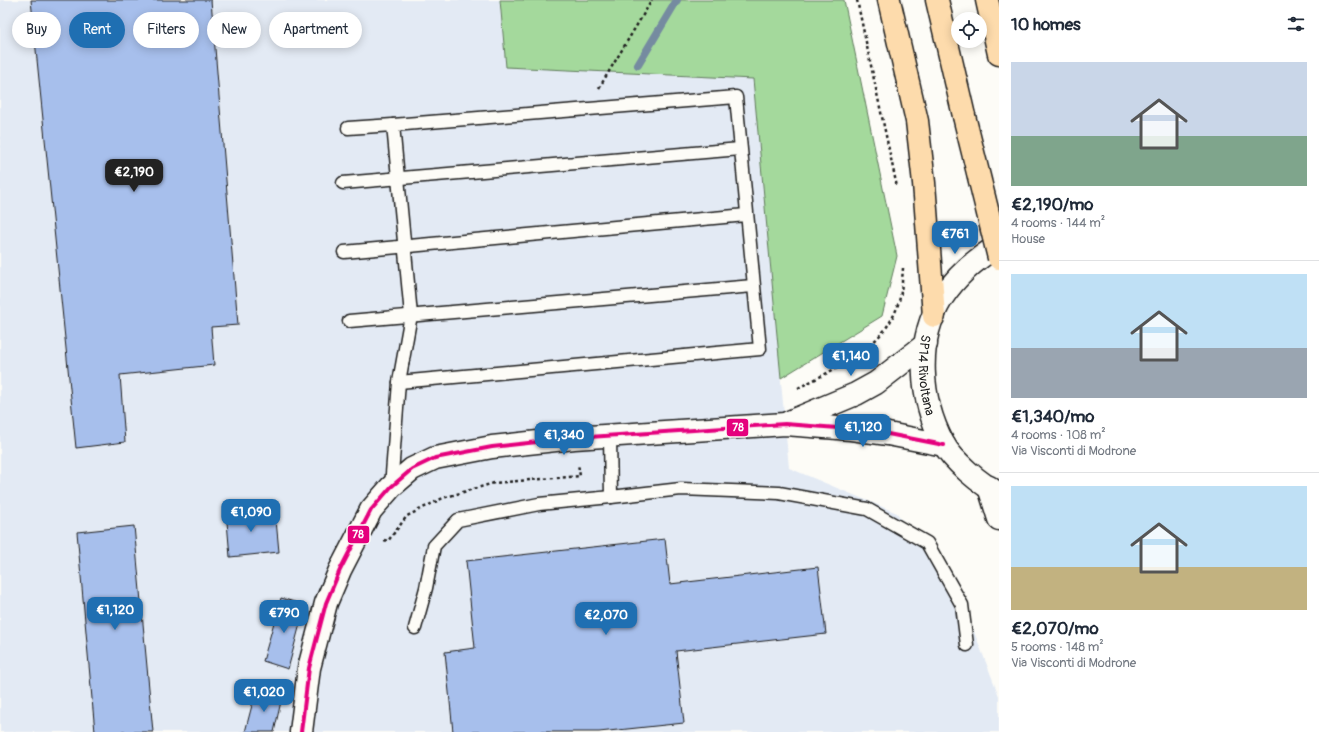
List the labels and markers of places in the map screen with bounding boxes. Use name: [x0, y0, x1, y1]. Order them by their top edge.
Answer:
pin: €2,190: [101, 159, 167, 193]
pin: €761: [931, 221, 979, 255]
pin: €1,140: [818, 343, 884, 377]
pin: €1,120: [830, 414, 896, 448]
pin: €1,340: [531, 422, 597, 456]
pin: €1,090: [218, 499, 284, 533]
pin: €1,120: [82, 597, 148, 631]
pin: €790: [260, 600, 308, 634]
pin: €2,070: [573, 602, 639, 636]
pin: €1,020: [231, 679, 297, 713]

